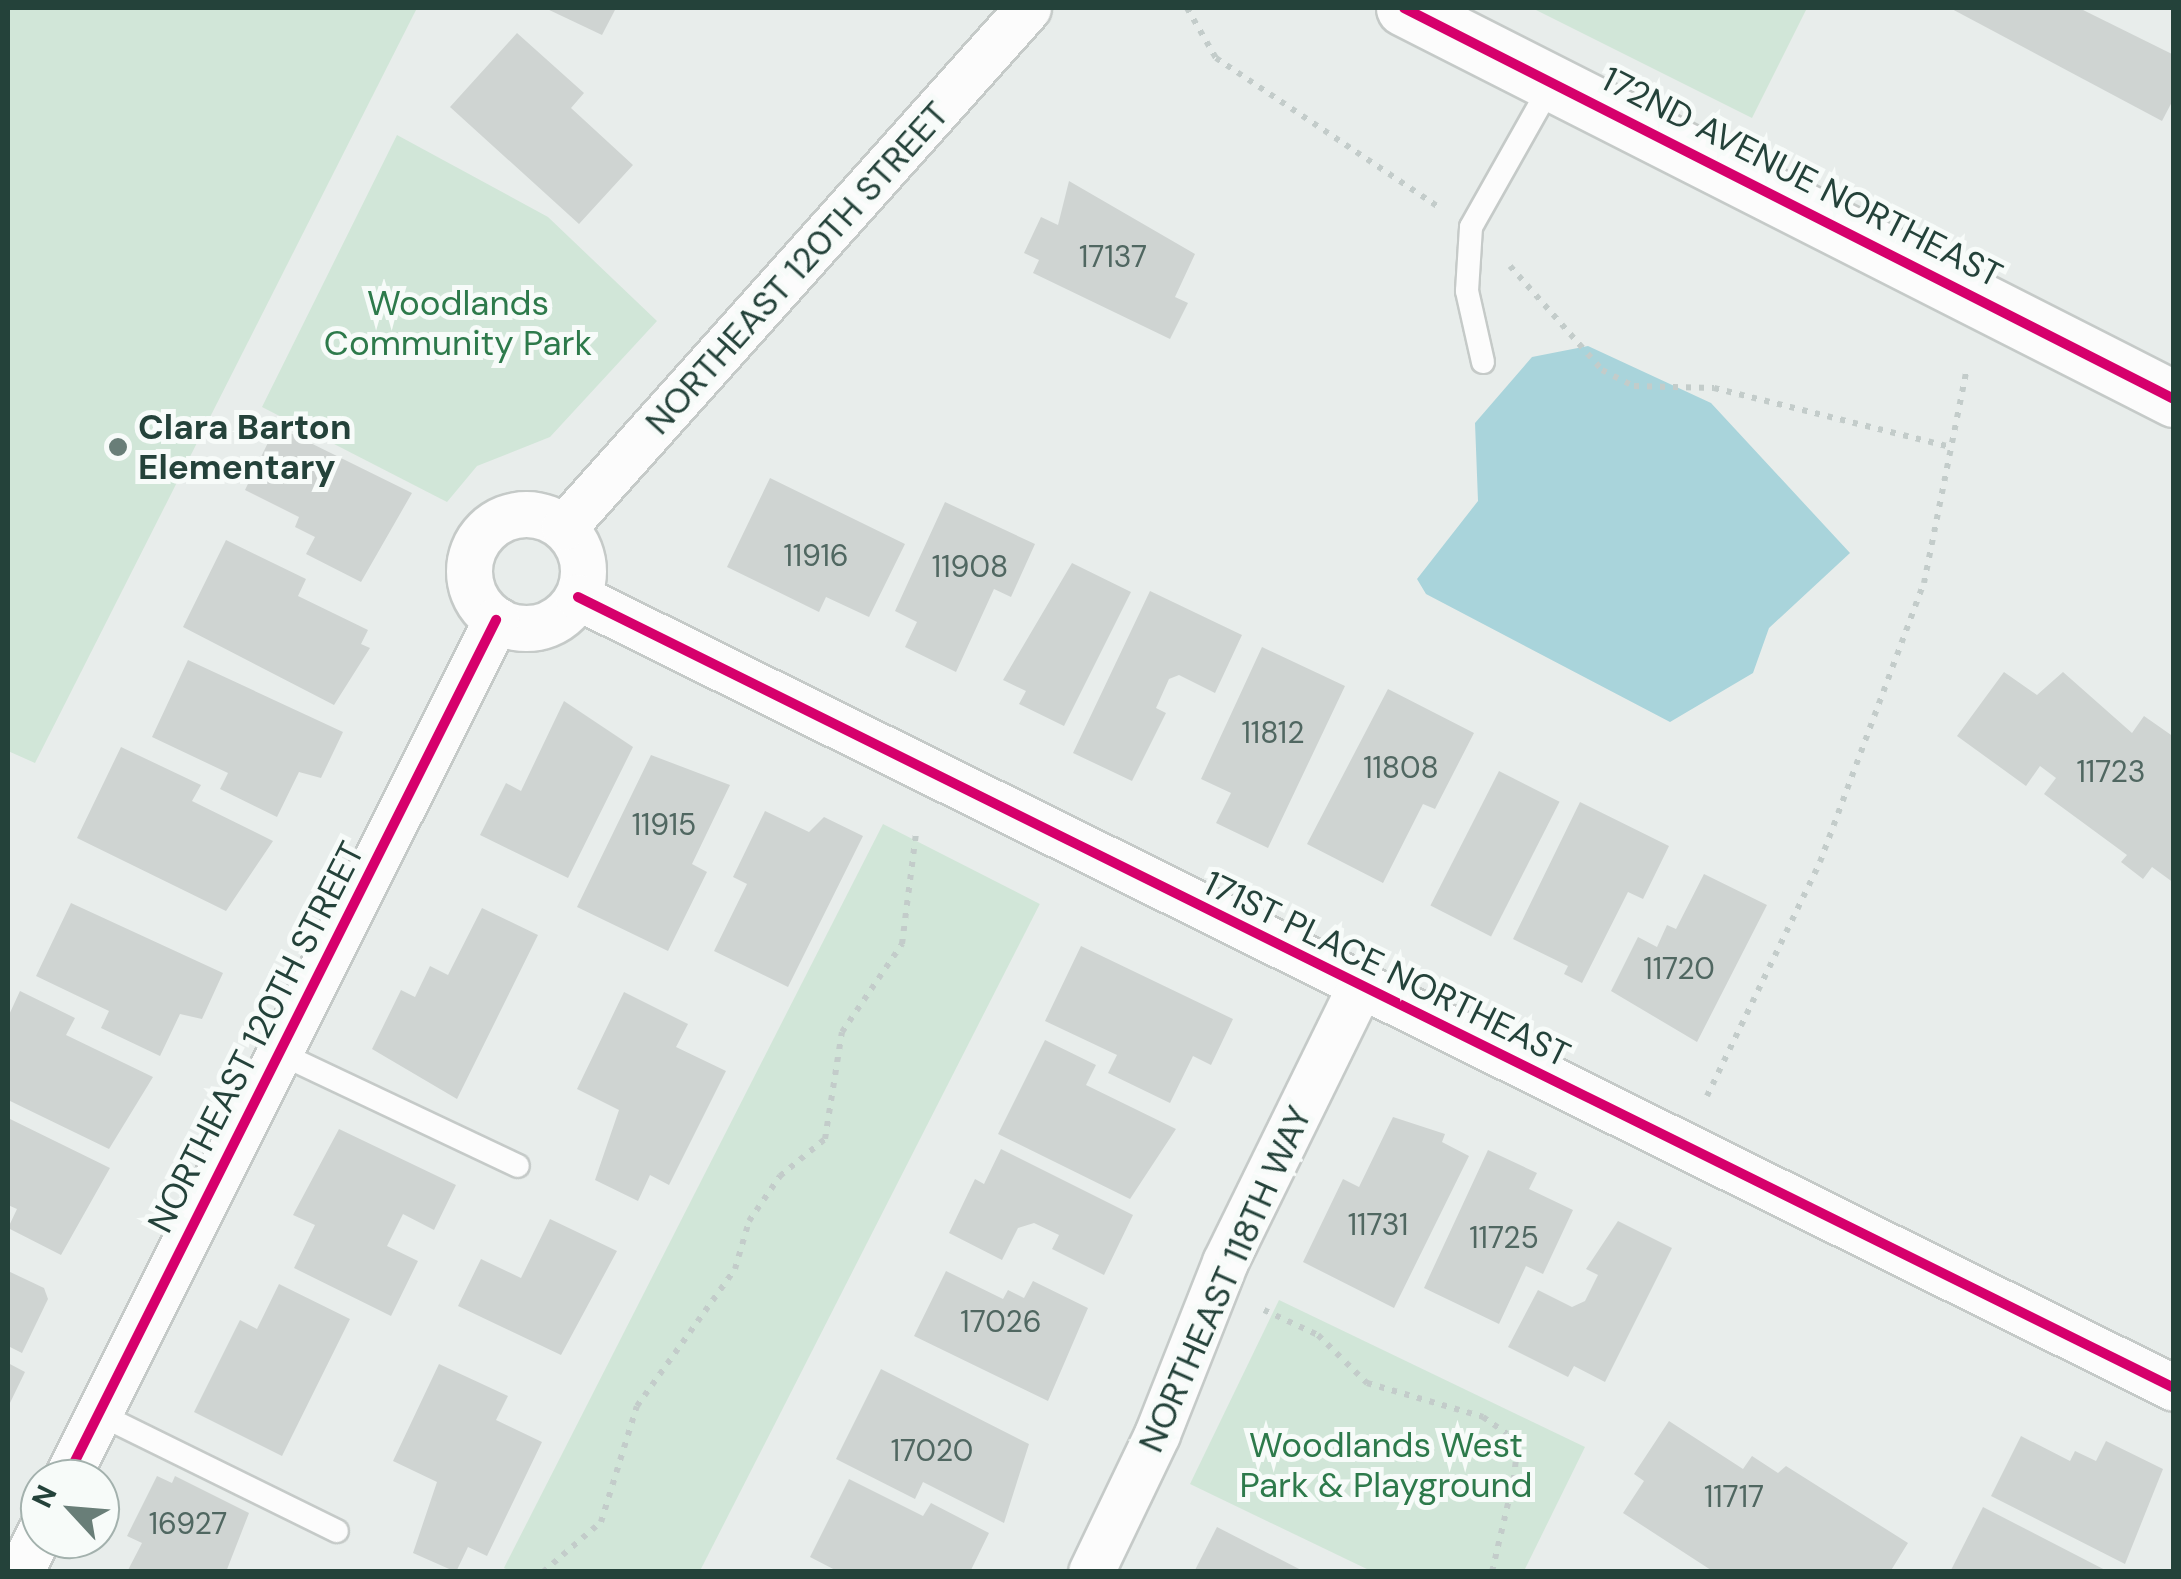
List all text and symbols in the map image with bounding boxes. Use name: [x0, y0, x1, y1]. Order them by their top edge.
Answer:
street label: 172ND AVENUE NORTHEAST: [1595, 58, 2009, 296]
street label: NORTHEAST 120TH STREET: [637, 93, 957, 443]
house number: 17137: [1079, 239, 1147, 275]
park label: Woodlands Community Park: [324, 282, 592, 364]
place label: Clara Barton Elementary: [138, 406, 352, 488]
marker: Clara Barton Elementary: [107, 436, 129, 458]
house number: 11916: [783, 538, 849, 574]
house number: 11908: [932, 549, 1008, 585]
house number: 11812: [1242, 715, 1304, 751]
house number: 11808: [1363, 750, 1439, 786]
house number: 11723: [2077, 754, 2145, 790]
house number: 11915: [632, 807, 696, 843]
street label: NORTHEAST 120TH STREET: [139, 835, 373, 1239]
street label: 171ST PLACE NORTHEAST: [1197, 862, 1577, 1076]
house number: 11720: [1643, 951, 1715, 987]
street label: NORTHEAST 118TH WAY: [1130, 1099, 1320, 1459]
house number: 11731: [1348, 1207, 1408, 1243]
house number: 11725: [1469, 1220, 1539, 1256]
house number: 17026: [960, 1304, 1042, 1340]
park label: Woodlands West Park & Playground: [1239, 1424, 1533, 1506]
house number: 17020: [891, 1433, 973, 1469]
north arrow: [20, 1459, 120, 1559]
text: N: [23, 1479, 65, 1514]
house number: 11717: [1704, 1479, 1764, 1515]
house number: 16927: [149, 1506, 227, 1542]

